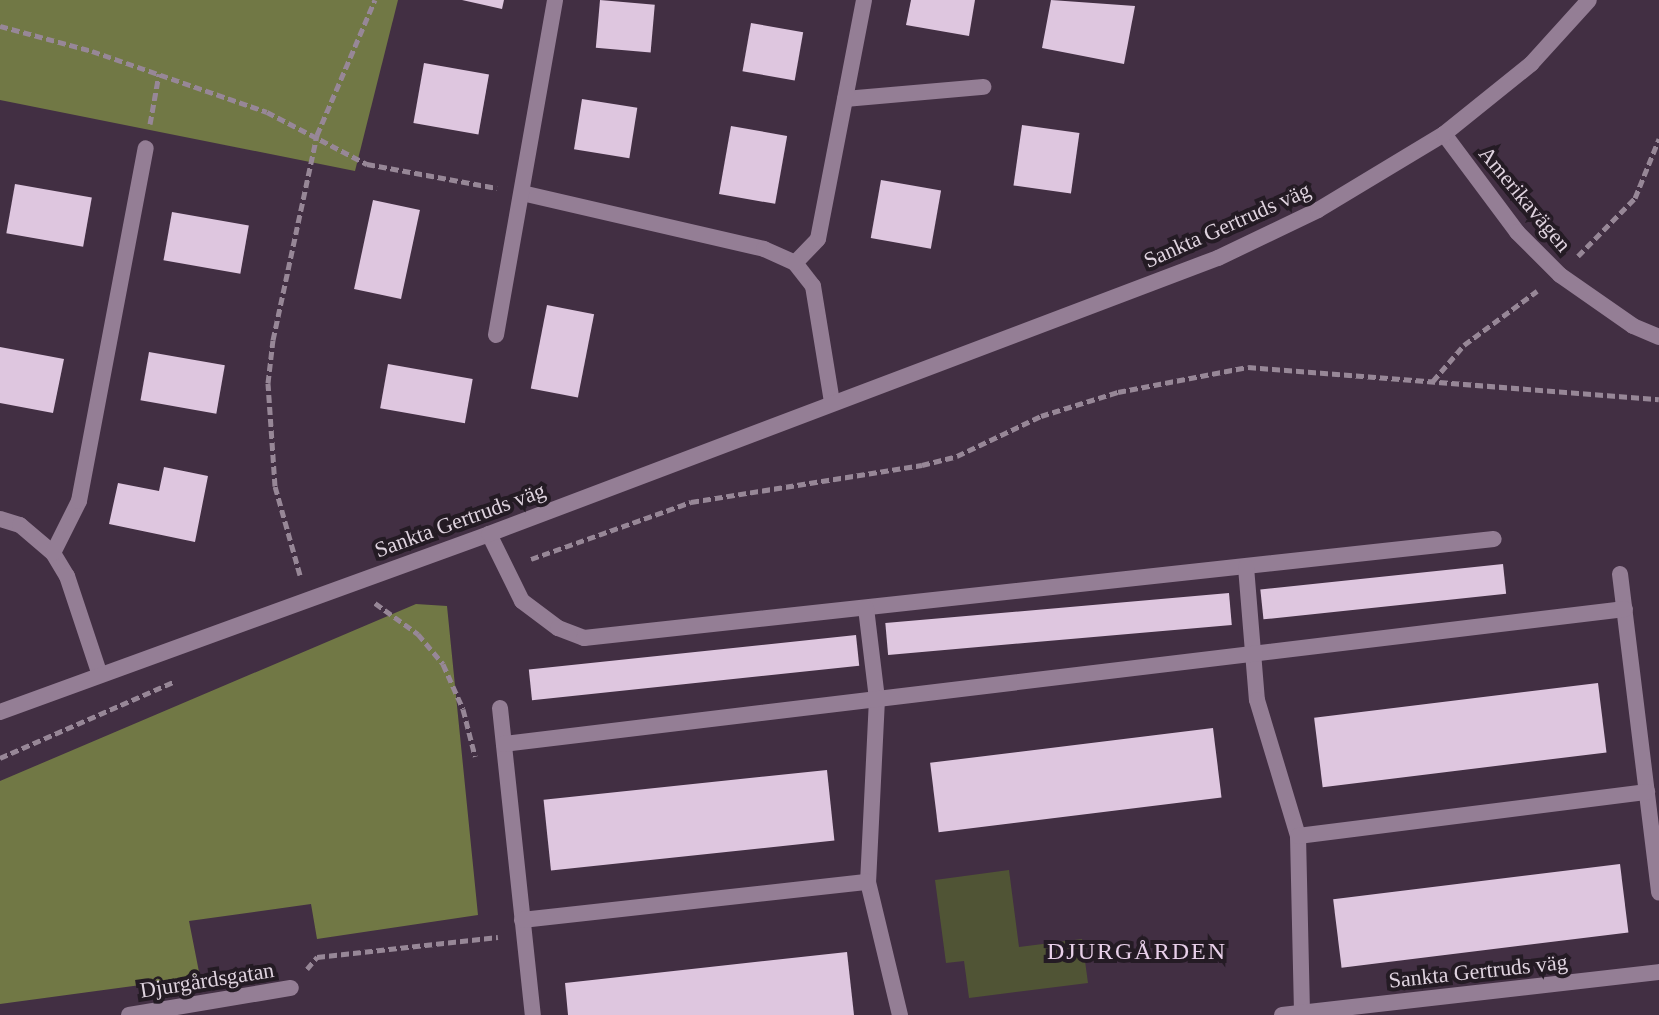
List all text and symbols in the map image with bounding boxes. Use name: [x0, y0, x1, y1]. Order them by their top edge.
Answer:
street label: Amerikavägen: [1473, 141, 1577, 257]
street label: Sankta Gertruds väg: [1140, 176, 1314, 274]
street label: Sankta Gertruds väg: [371, 477, 549, 563]
district label: DJURGÅRDEN: [1047, 938, 1227, 966]
street label: Sankta Gertruds väg: [1387, 948, 1569, 994]
street label: Djurgårdsgatan: [138, 956, 276, 1004]

